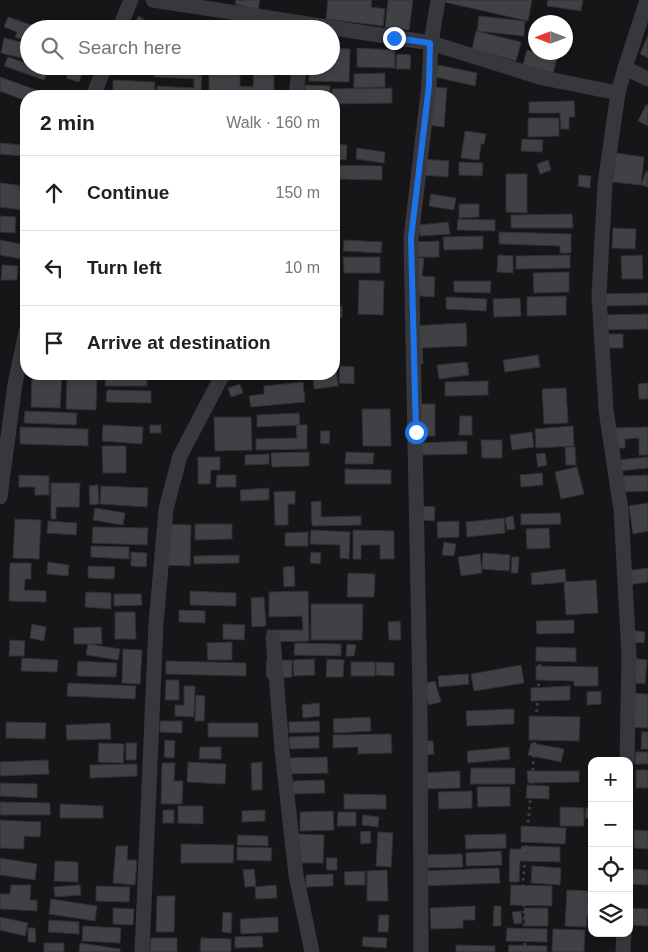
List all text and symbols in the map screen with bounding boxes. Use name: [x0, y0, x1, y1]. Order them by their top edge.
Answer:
north arrow: [528, 15, 573, 60]
search box: [20, 20, 340, 75]
route end: [383, 27, 406, 50]
icon: search: [38, 34, 66, 62]
text: Search here: [78, 37, 182, 58]
text: 2 min: [40, 111, 95, 134]
text: Walk · 160 m: [226, 114, 320, 131]
icon: ahead: [40, 179, 68, 207]
text: Continue: [87, 182, 169, 203]
text: 150 m: [276, 184, 320, 201]
icon: left: [40, 254, 68, 282]
text: Turn left: [87, 257, 162, 278]
text: 10 m: [284, 259, 320, 276]
icon: arrive: [40, 329, 68, 357]
text: Arrive at destination: [87, 332, 271, 353]
route start: [405, 421, 428, 444]
map controls: [588, 757, 633, 937]
button: +: [588, 757, 633, 802]
button: −: [588, 802, 633, 847]
button: locate: [588, 847, 633, 892]
button: layers: [588, 892, 633, 937]

